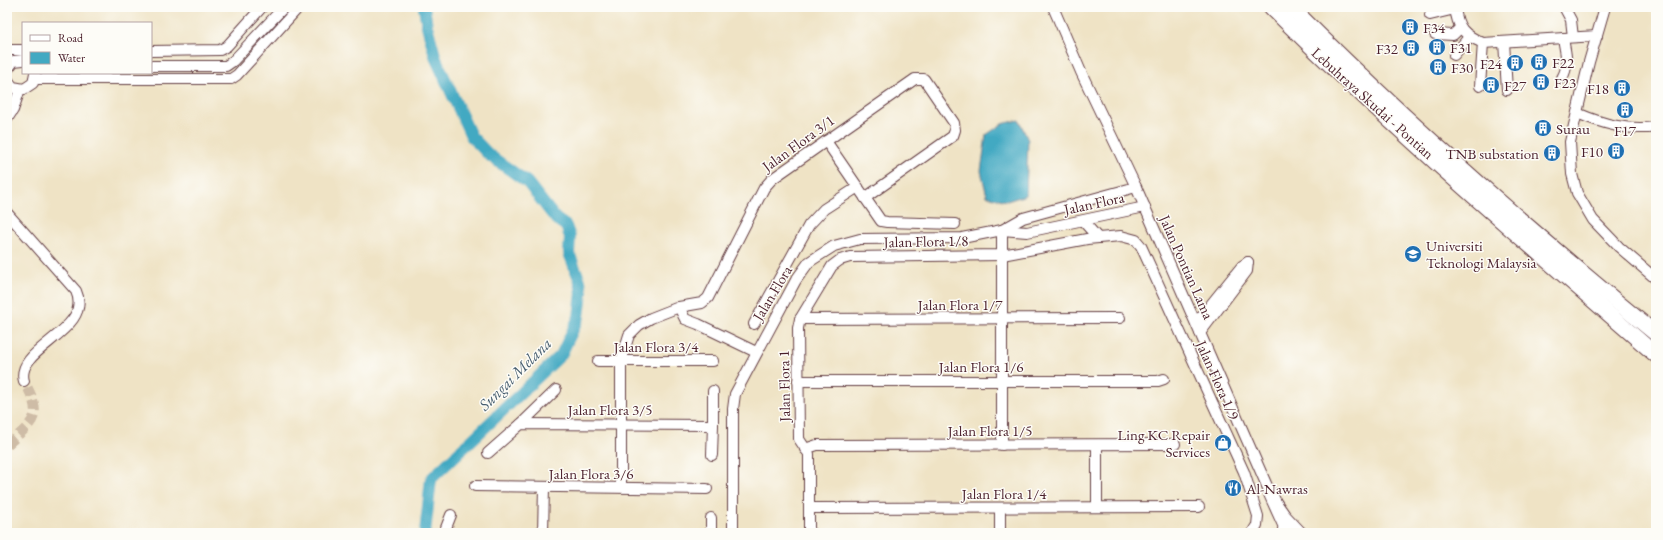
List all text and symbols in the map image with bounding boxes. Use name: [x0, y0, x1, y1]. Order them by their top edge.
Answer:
building icon: F34: [1400, 17, 1420, 37]
place label: F34: [1423, 18, 1446, 37]
legend: [22, 22, 152, 74]
text: Road: [58, 30, 84, 46]
building icon: F31: [1427, 37, 1447, 57]
building icon: F32: [1401, 38, 1421, 58]
place label: F31: [1450, 38, 1472, 57]
place label: F32: [1376, 39, 1399, 58]
street label: Lebuhraya Skudai - Pontian: [1308, 43, 1438, 163]
text: Water: [58, 50, 85, 66]
building icon: F22: [1529, 52, 1549, 72]
building icon: F24: [1505, 53, 1525, 73]
place label: F22: [1552, 53, 1575, 72]
place label: F24: [1480, 54, 1503, 73]
building icon: F30: [1428, 57, 1448, 77]
place label: F30: [1451, 58, 1473, 77]
building icon: F23: [1531, 72, 1551, 92]
place label: F23: [1554, 73, 1576, 92]
building icon: F27: [1481, 75, 1501, 95]
place label: F27: [1504, 76, 1527, 95]
building icon: F18: [1612, 78, 1632, 98]
place label: F18: [1587, 79, 1609, 98]
building icon: F17: [1615, 100, 1635, 120]
street label: Jalan Flora 3/1: [757, 110, 838, 177]
building icon: Surau: [1533, 118, 1553, 138]
place label: Surau: [1556, 119, 1590, 138]
place label: F17: [1614, 121, 1637, 140]
building icon: F10: [1606, 141, 1626, 161]
place label: F10: [1581, 142, 1603, 161]
building icon: TNB substation: [1542, 143, 1562, 163]
place label: TNB substation: [1446, 144, 1539, 163]
street label: Jalan Flora: [1060, 187, 1126, 219]
street label: Jalan Pontian Lama: [1155, 210, 1218, 322]
street label: Jalan Flora 1/8: [881, 231, 969, 251]
place label: Universiti Teknologi Malaysia: [1426, 236, 1536, 272]
school or university icon: Universiti Teknologi Malaysia: [1403, 244, 1423, 264]
street label: Jalan Flora: [747, 262, 796, 326]
street label: Jalan Flora 1/7: [916, 295, 1003, 314]
water label: Sungai Melana: [473, 333, 556, 416]
street label: Jalan Flora 1/9: [1191, 336, 1244, 423]
street label: Jalan Flora 3/4: [612, 337, 699, 356]
street label: Jalan Flora 1: [774, 350, 794, 424]
street label: Jalan Flora 1/6: [937, 357, 1023, 376]
street label: Jalan Flora 3/5: [566, 400, 652, 419]
street label: Jalan Flora 1/5: [946, 421, 1032, 440]
place label: Ling KC Repair Services: [1118, 425, 1210, 461]
shop icon: Ling KC Repair Services: [1213, 433, 1233, 453]
street label: Jalan Flora 3/6: [547, 464, 633, 483]
restaurant icon: Al-Nawras: [1223, 478, 1243, 498]
place label: Al-Nawras: [1245, 479, 1308, 498]
street label: Jalan Flora 1/4: [960, 484, 1047, 503]

